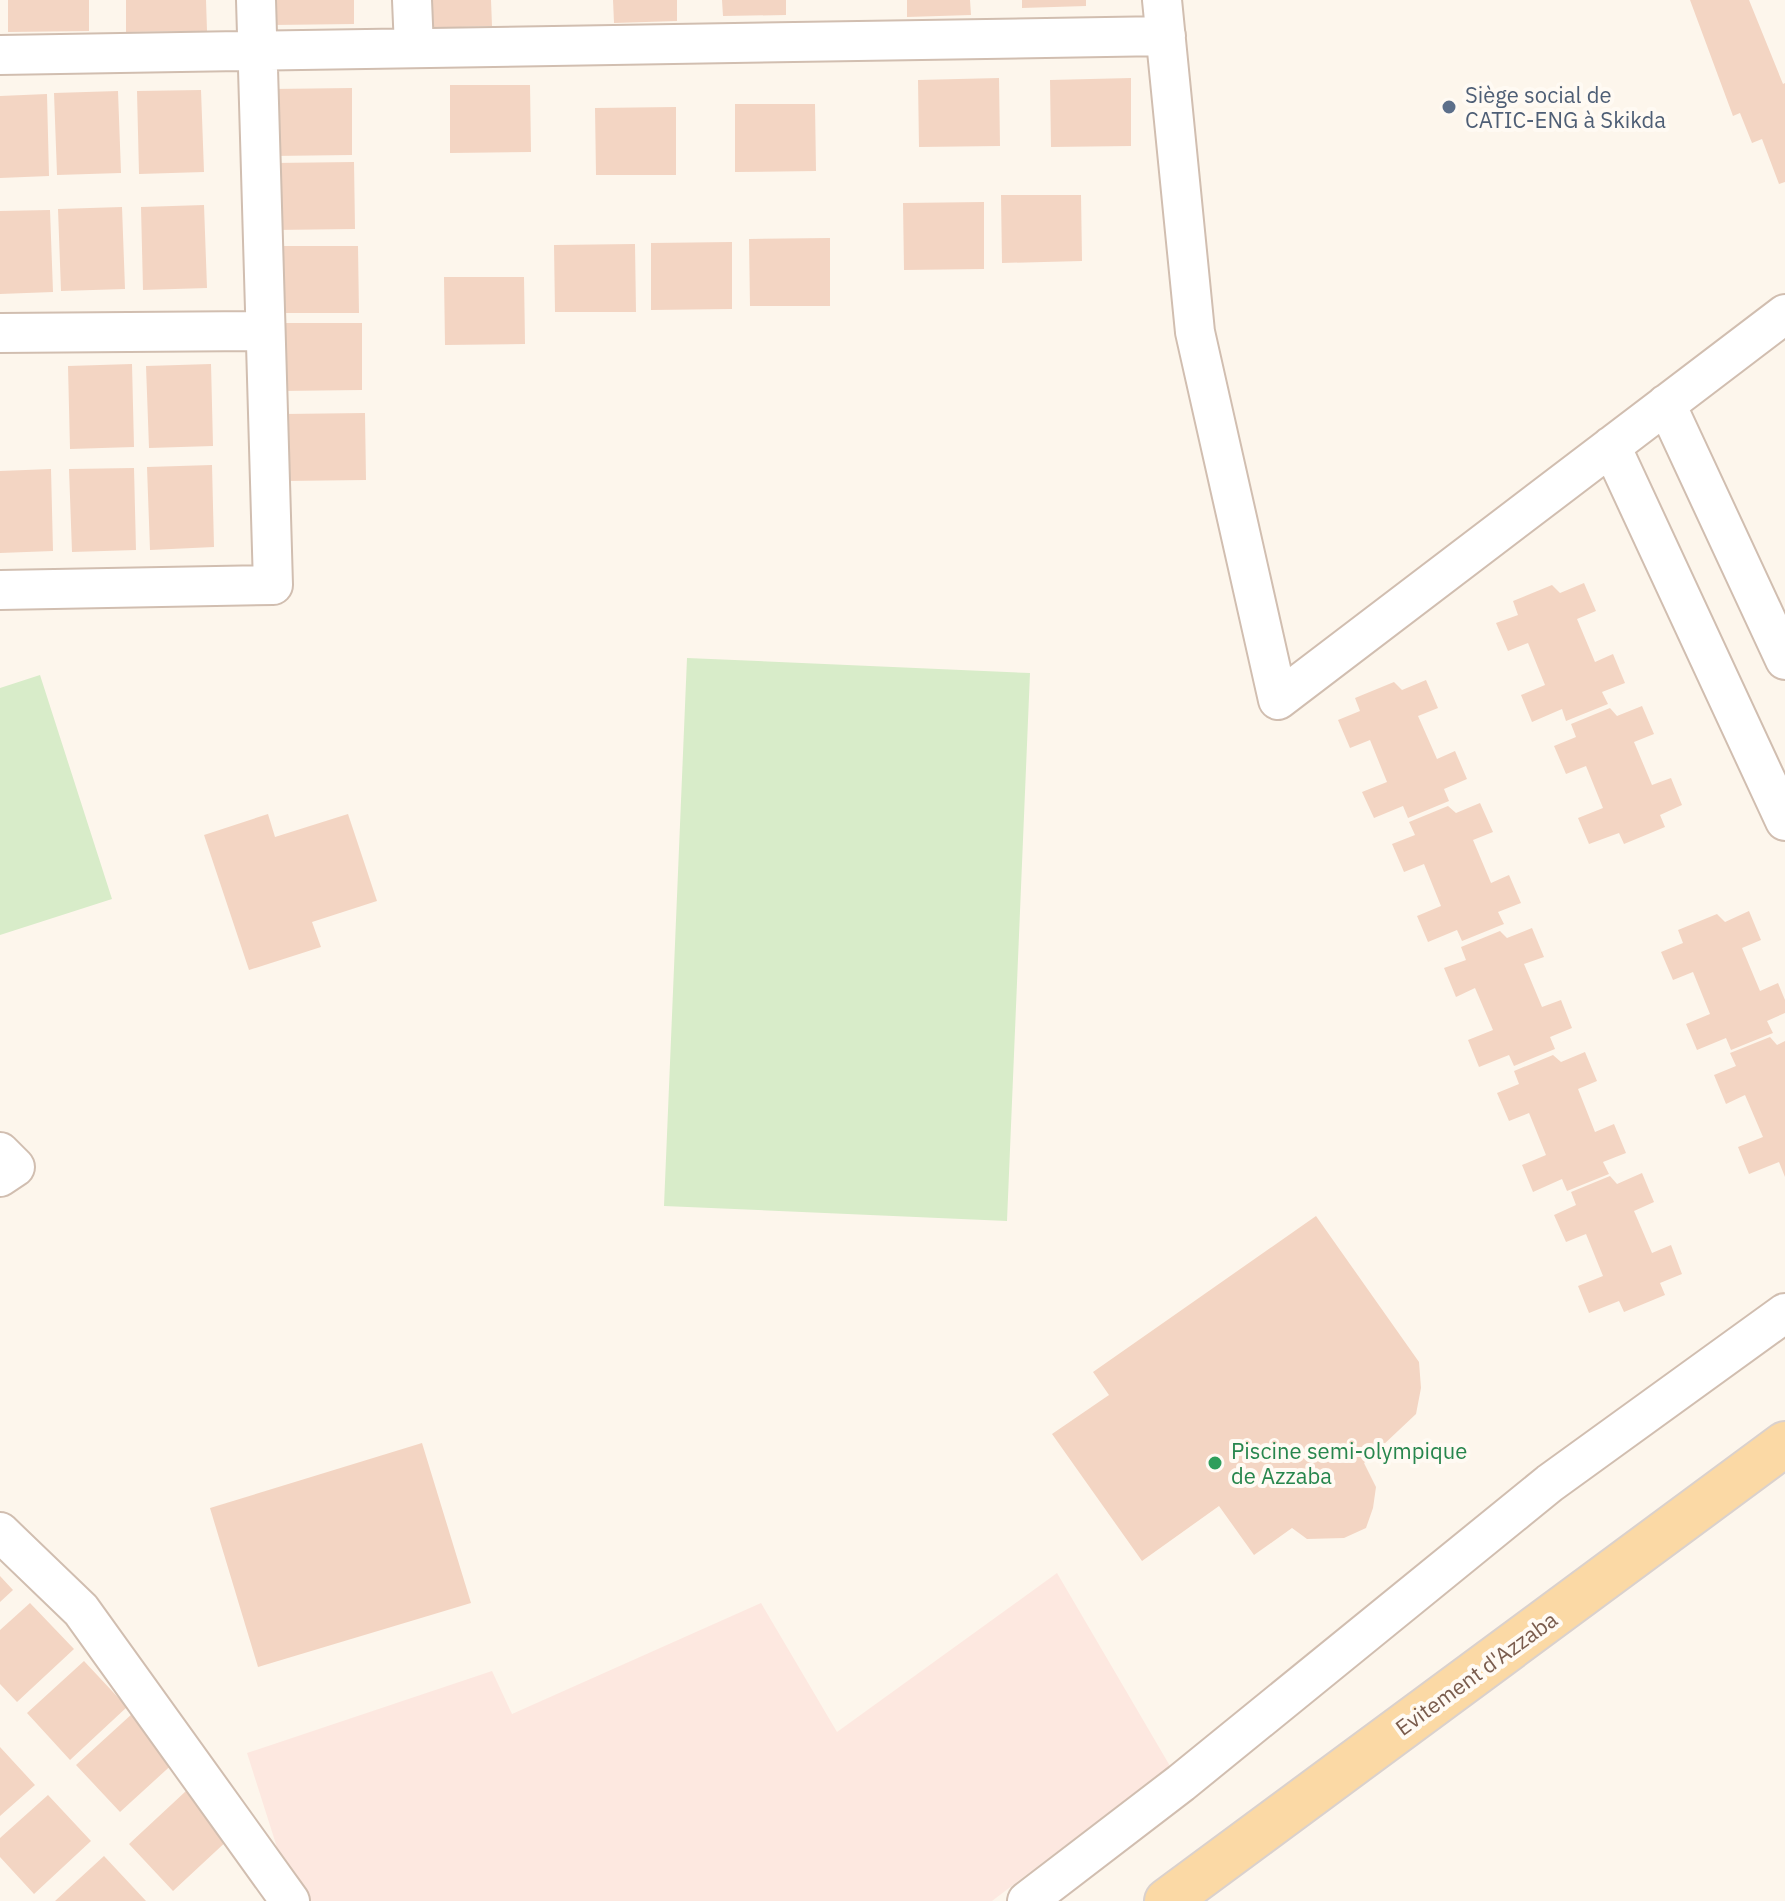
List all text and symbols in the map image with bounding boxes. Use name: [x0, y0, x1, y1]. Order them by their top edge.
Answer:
place label: Siège social de CATIC-ENG à Skikda: [1465, 80, 1666, 134]
marker: Siège social de CATIC-ENG à Skikda: [1440, 98, 1458, 116]
place label: Piscine semi-olympique de Azzaba: [1231, 1436, 1467, 1490]
marker: Piscine semi-olympique de Azzaba: [1206, 1454, 1224, 1472]
street label: Evitement d'Azzaba: [1389, 1604, 1563, 1742]

